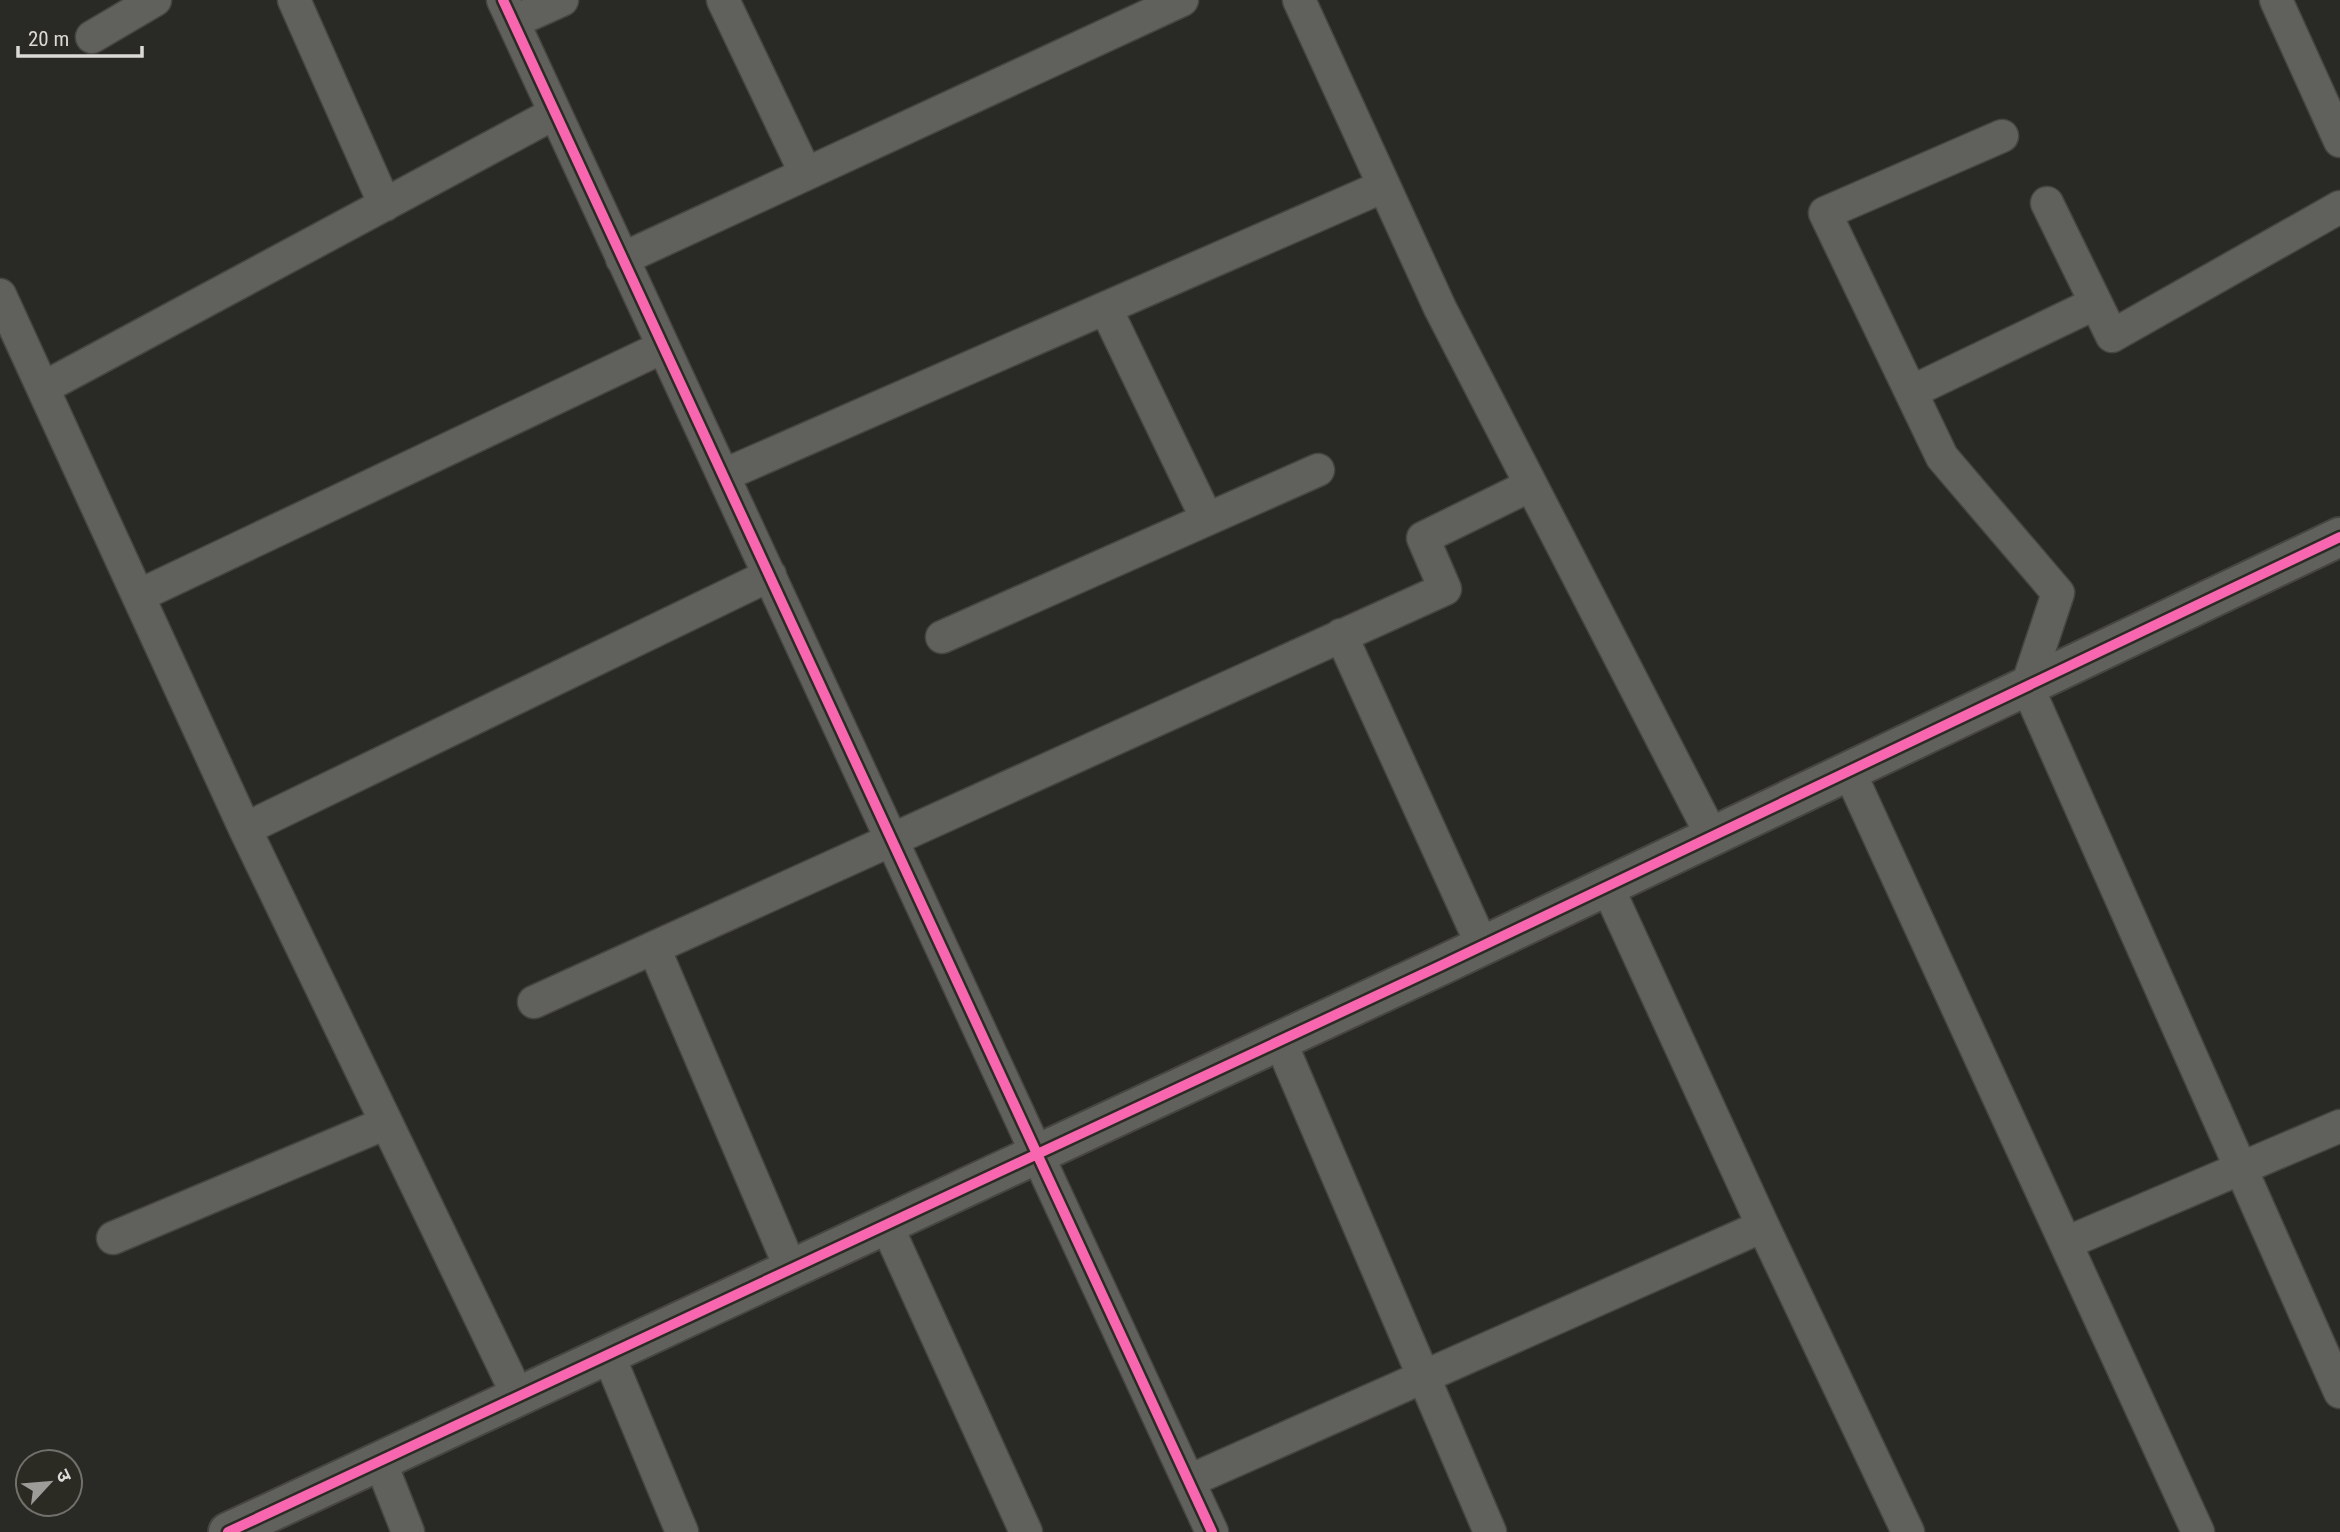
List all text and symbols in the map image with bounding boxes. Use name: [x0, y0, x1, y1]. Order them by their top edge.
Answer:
scale bar: [18, 14, 142, 58]
text: 20 m: [28, 27, 69, 51]
north arrow: [14, 1448, 84, 1518]
text: उ: [51, 1466, 77, 1487]

